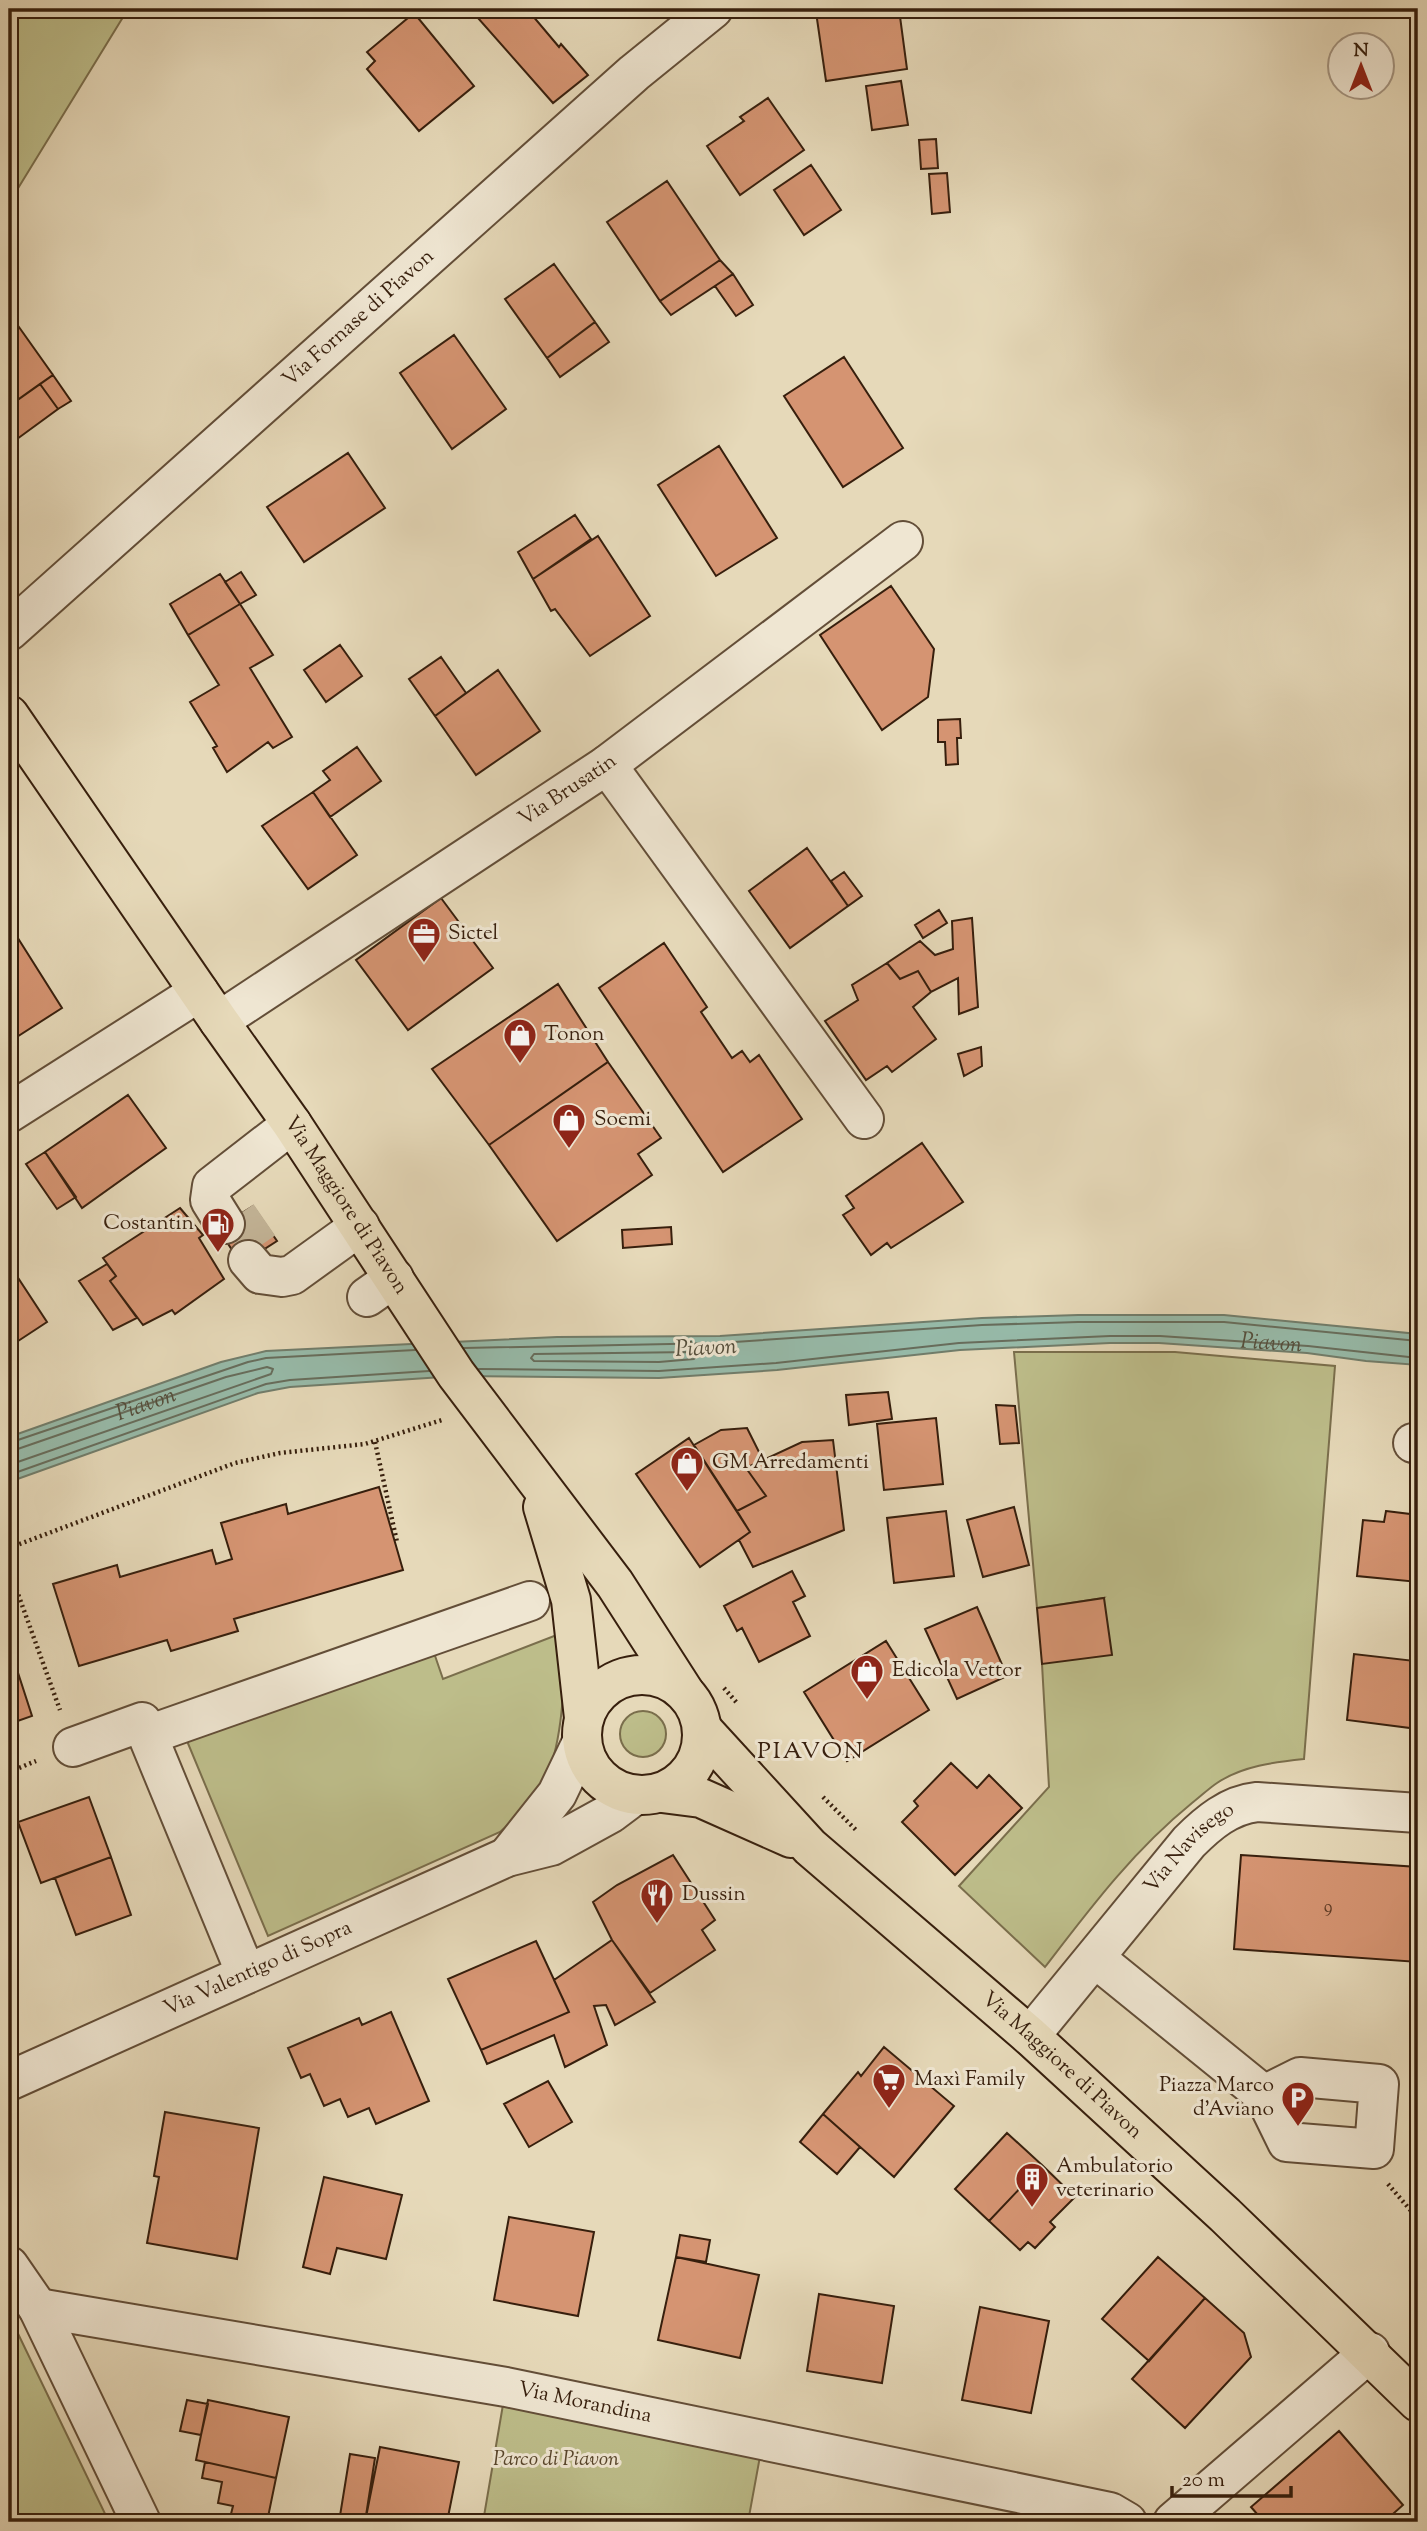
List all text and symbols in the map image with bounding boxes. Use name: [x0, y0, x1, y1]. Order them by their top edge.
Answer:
north arrow: [1326, 32, 1396, 102]
text: N: [1353, 38, 1369, 65]
street label: Via Fornase di Piavon: [276, 243, 441, 395]
street label: Via Brusatin: [513, 747, 624, 834]
office icon: Sictel: [405, 915, 443, 964]
place label: Sictel: [448, 919, 499, 949]
shop icon: Tonon: [501, 1016, 539, 1065]
place label: Tonon: [544, 1020, 605, 1050]
shop icon: Soemi: [550, 1101, 588, 1150]
place label: Soemi: [594, 1105, 651, 1135]
street label: Via Maggiore di Piavon: [276, 1110, 415, 1301]
fuel station icon: Costantin: [199, 1205, 237, 1254]
place label: Costantin: [103, 1209, 194, 1239]
water label: Piavon: [1239, 1325, 1303, 1362]
water label: Piavon: [674, 1331, 738, 1367]
water label: Piavon: [111, 1379, 181, 1430]
shop icon: GM Arredamenti: [668, 1444, 706, 1493]
place label: GM Arredamenti: [712, 1448, 869, 1478]
shop icon: Edicola Vettor: [848, 1652, 886, 1701]
place label: Edicola Vettor: [892, 1656, 1022, 1686]
district label: PIAVON: [757, 1735, 865, 1769]
street label: Via Navisego: [1137, 1795, 1240, 1900]
restaurant icon: Dussin: [638, 1876, 676, 1925]
place label: Dussin: [682, 1880, 746, 1910]
house number: 9: [1324, 1895, 1333, 1921]
street label: Via Valentigo di Sopra: [159, 1913, 357, 2024]
street label: Via Maggiore di Piavon: [974, 1985, 1149, 2147]
supermarket icon: Maxì Family: [870, 2061, 908, 2110]
place label: Maxì Family: [914, 2065, 1026, 2095]
place label: Piazza Marco d'Aviano: [1159, 2071, 1274, 2125]
parking icon: Piazza Marco d'Aviano: [1279, 2079, 1317, 2128]
place label: Ambulatorio veterinario: [1056, 2152, 1173, 2206]
building icon: Ambulatorio veterinario: [1013, 2160, 1051, 2209]
street label: Via Morandina: [515, 2375, 655, 2432]
park label: Parco di Piavon: [493, 2445, 619, 2475]
scale bar: [1172, 2454, 1290, 2498]
text: 20 m: [1182, 2466, 1225, 2496]

